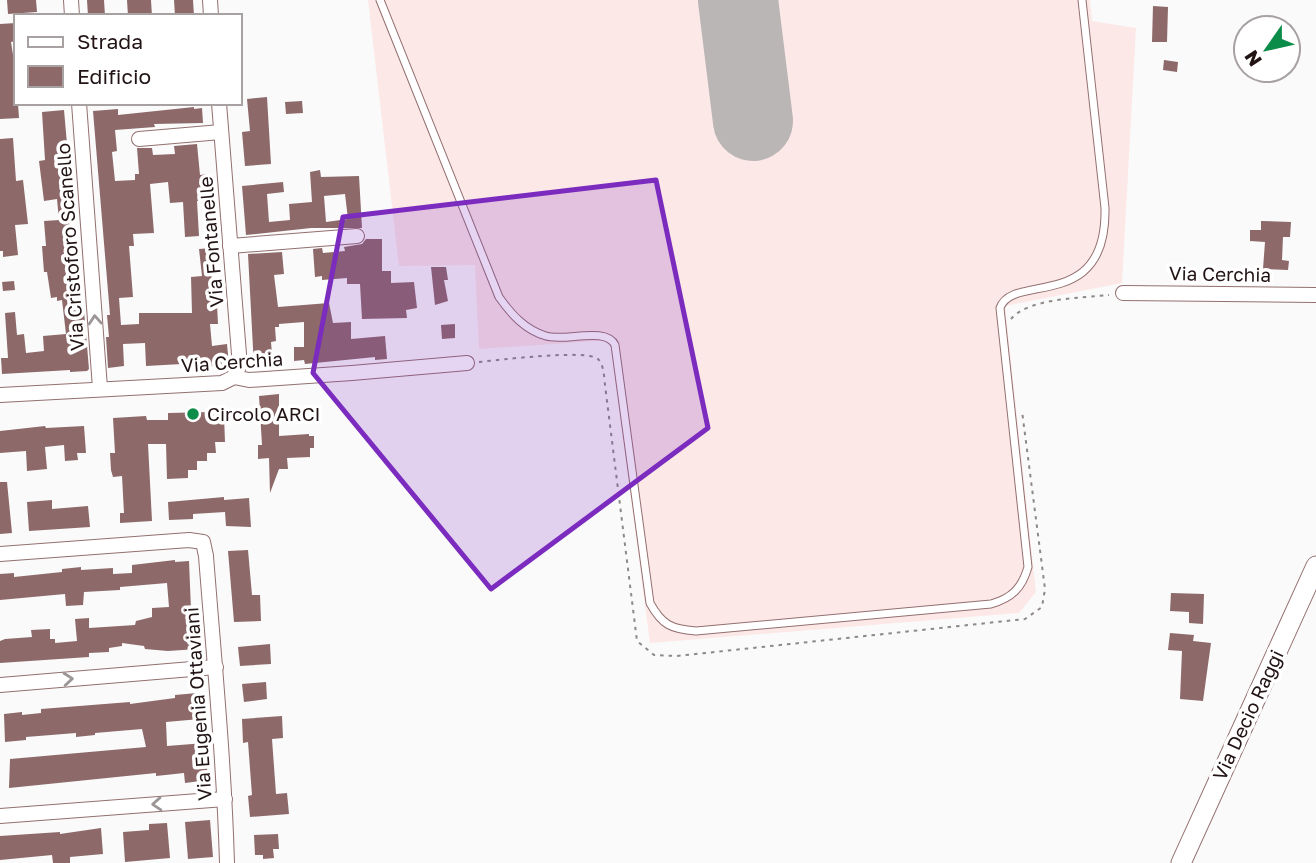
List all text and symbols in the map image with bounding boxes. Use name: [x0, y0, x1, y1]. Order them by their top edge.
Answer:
legend: [14, 14, 242, 105]
north arrow: [1232, 14, 1302, 84]
text: Strada: [77, 28, 143, 54]
text: N: [1239, 46, 1266, 71]
text: Edificio: [77, 63, 151, 89]
street label: Via Cristoforo Scanello: [51, 142, 88, 352]
street label: Via Fontanelle: [193, 176, 228, 308]
street label: Via Cerchia: [1169, 261, 1271, 286]
one-way arrow: [88, 315, 103, 326]
street label: Via Cerchia: [180, 346, 284, 377]
place label: Circolo ARCI: [207, 402, 321, 425]
marker: Circolo ARCI: [185, 406, 201, 422]
street label: Via Eugenia Ottaviani: [179, 606, 216, 802]
street label: Via Decio Raggi: [1207, 646, 1288, 784]
one-way arrow: [63, 672, 74, 687]
one-way arrow: [151, 796, 162, 811]

